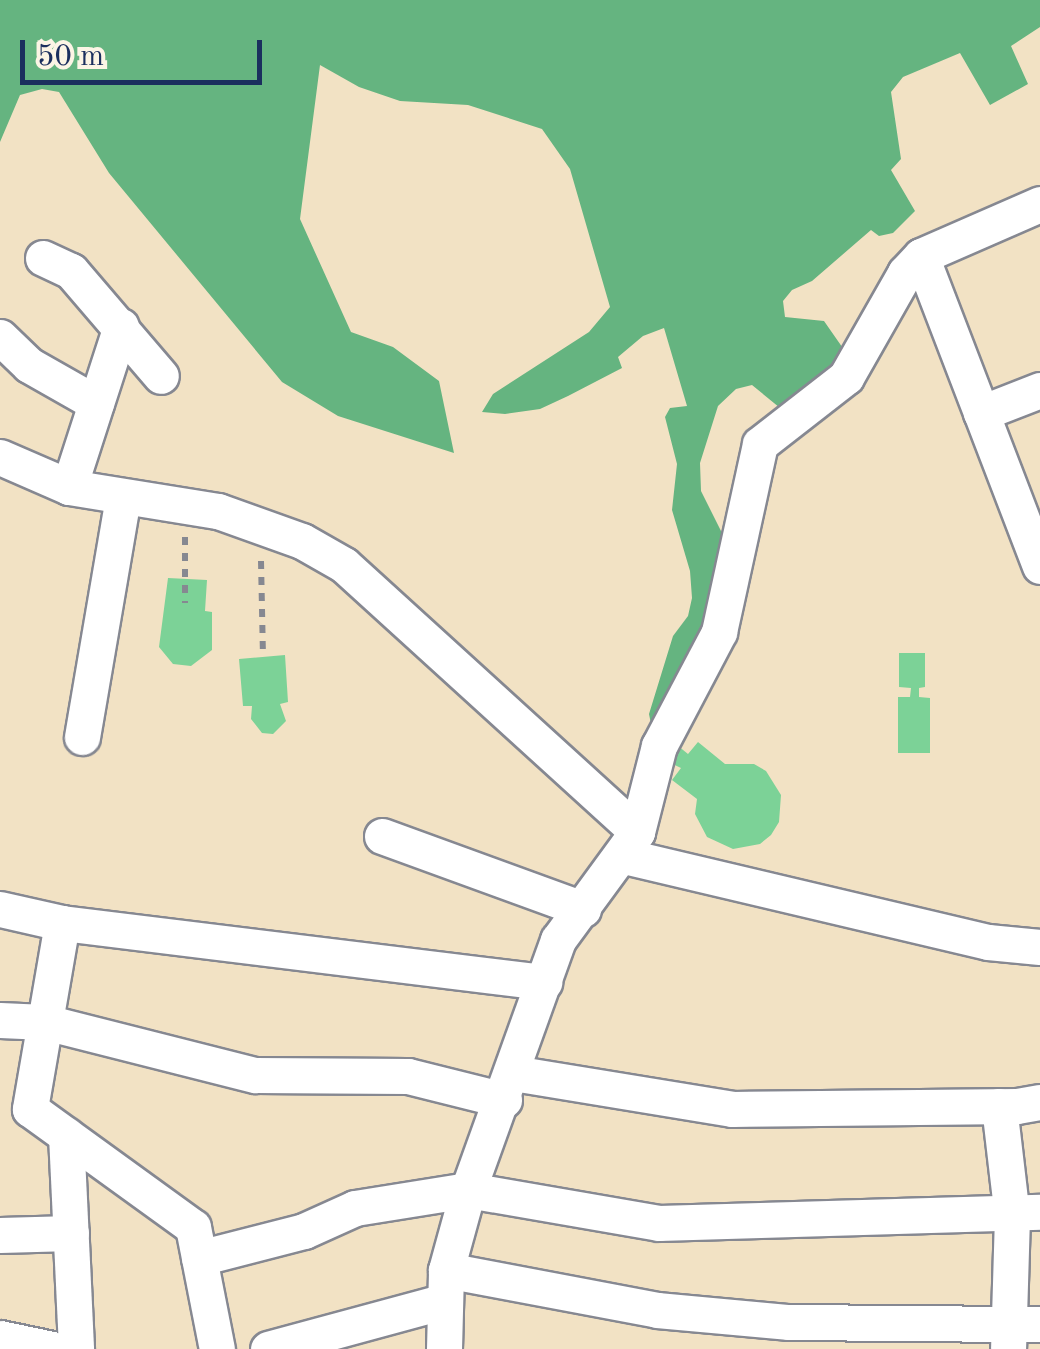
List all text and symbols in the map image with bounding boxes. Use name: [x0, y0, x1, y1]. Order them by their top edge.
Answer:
scale bar: [25, 20, 268, 82]
text: 50 m: [37, 42, 104, 72]

